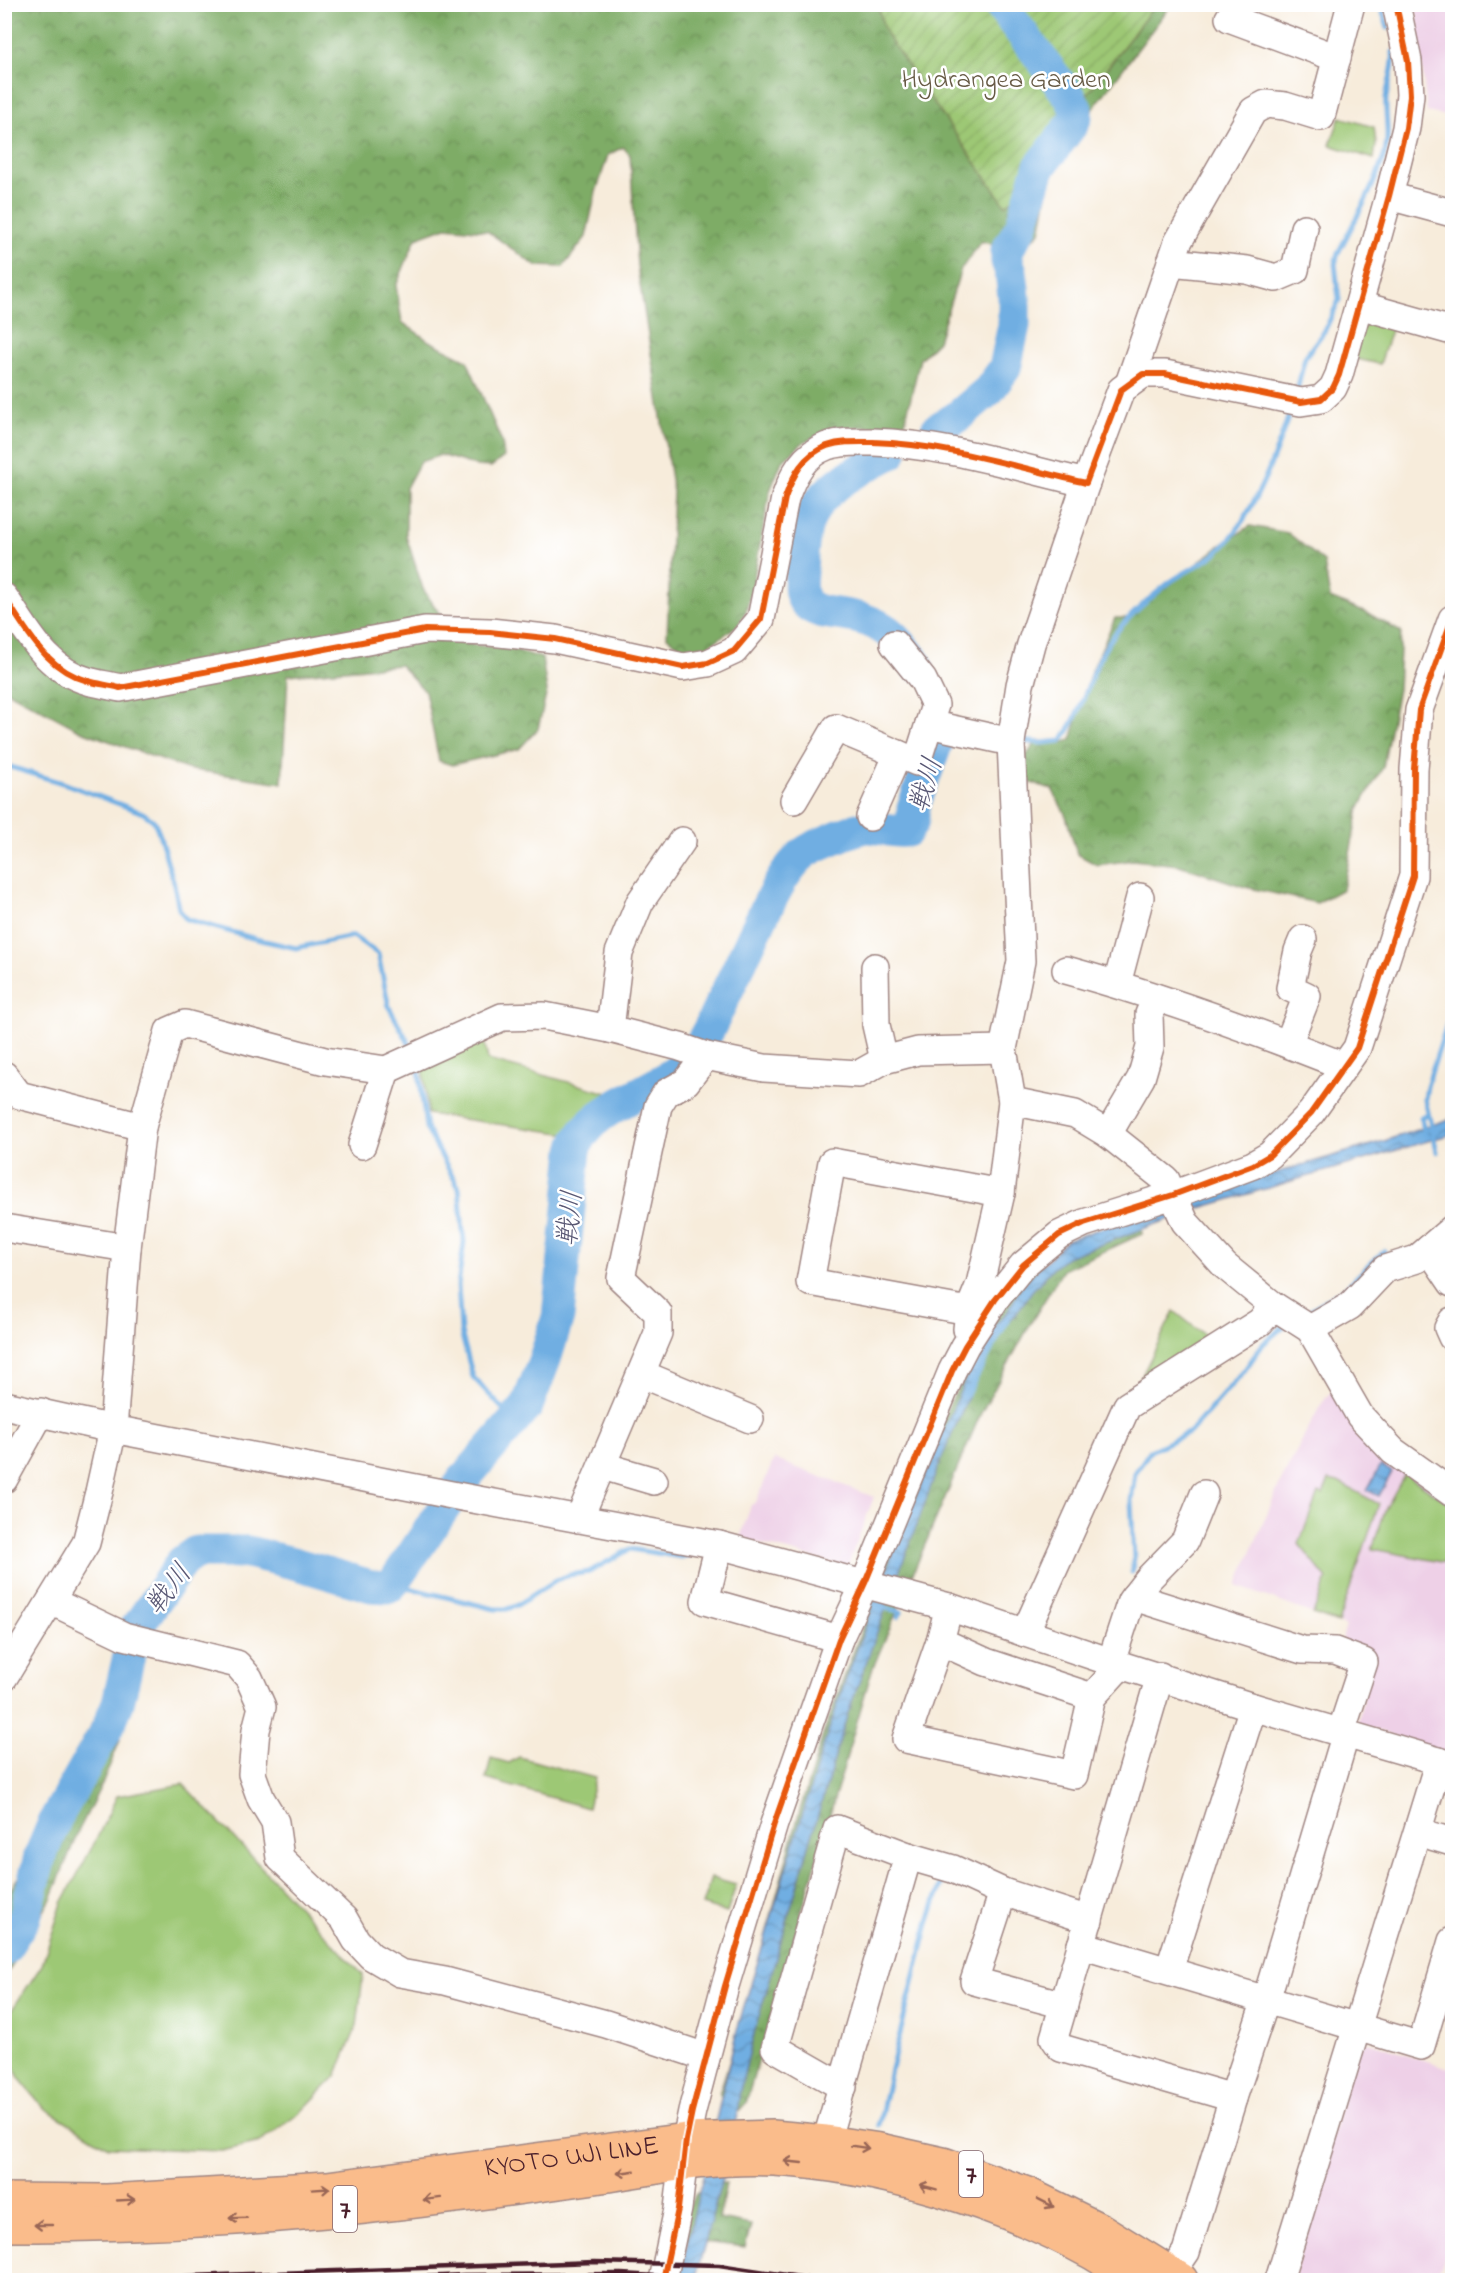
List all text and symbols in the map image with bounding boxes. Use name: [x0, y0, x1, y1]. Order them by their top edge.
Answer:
park label: Hydrangea Garden: [902, 61, 1110, 100]
water label: 戦川: [900, 752, 955, 818]
water label: 戦川: [548, 1188, 595, 1248]
water label: 戦川: [136, 1555, 203, 1625]
street label: KYOTO UJI LINE: [482, 2127, 661, 2189]
one-way arrow: [850, 2141, 870, 2152]
road number: 7: [959, 2151, 983, 2197]
one-way arrow: [784, 2156, 804, 2167]
one-way arrow: [616, 2167, 636, 2178]
one-way arrow: [919, 2181, 938, 2193]
one-way arrow: [310, 2183, 330, 2194]
road number: 7: [333, 2186, 357, 2232]
one-way arrow: [115, 2194, 135, 2205]
one-way arrow: [423, 2194, 443, 2205]
one-way arrow: [1037, 2198, 1055, 2210]
one-way arrow: [229, 2213, 249, 2224]
one-way arrow: [34, 2219, 54, 2231]

